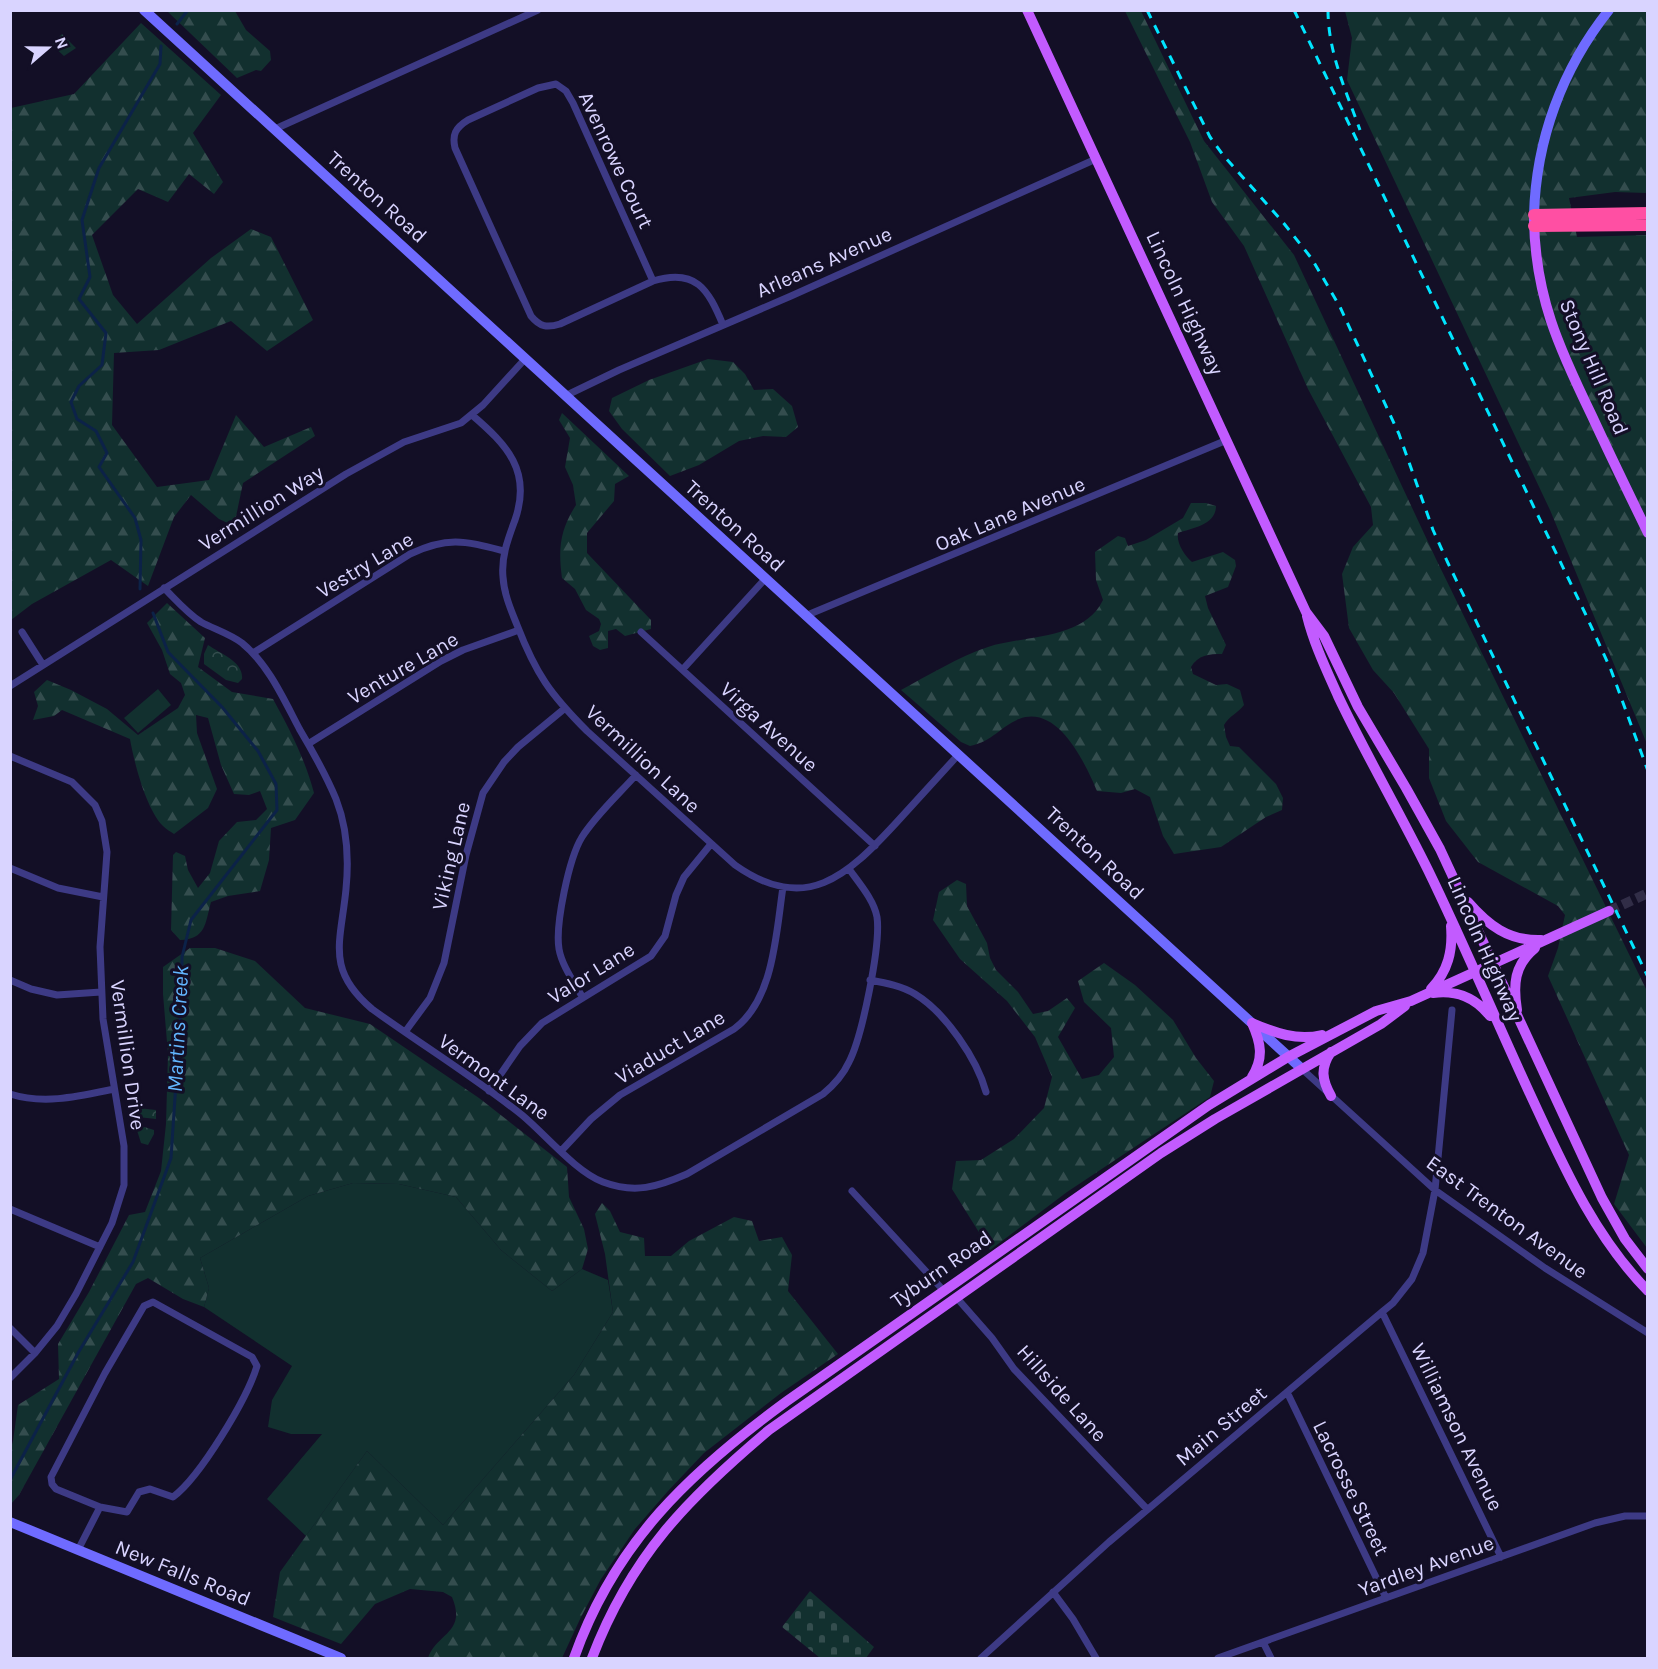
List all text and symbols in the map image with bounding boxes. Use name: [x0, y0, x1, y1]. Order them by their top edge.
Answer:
north arrow: [18, 18, 78, 78]
text: N: [51, 34, 73, 52]
street label: Avenrowe Court: [574, 88, 658, 232]
street label: Trenton Road: [322, 146, 432, 248]
street label: Arleans Avenue: [753, 221, 895, 303]
street label: Lincoln Highway: [1141, 227, 1229, 379]
street label: Stony Hill Road: [1555, 296, 1633, 438]
street label: Vermillion Way: [194, 460, 328, 556]
street label: Oak Lane Avenue: [931, 472, 1089, 556]
street label: Trenton Road: [680, 475, 790, 577]
street label: Vestry Lane: [313, 527, 417, 603]
street label: Venture Lane: [344, 627, 462, 709]
street label: Virga Avenue: [715, 677, 823, 777]
street label: Vermillion Lane: [581, 700, 705, 818]
street label: Viking Lane: [427, 799, 475, 913]
street label: Trenton Road: [1041, 801, 1149, 905]
street label: Lincoln Highway: [1442, 873, 1528, 1025]
street label: Valor Lane: [543, 937, 639, 1009]
water label: Martins Creek: [162, 964, 194, 1093]
street label: Vermillion Drive: [106, 978, 150, 1132]
street label: Viaduct Lane: [611, 1005, 729, 1089]
street label: Vermont Lane: [434, 1029, 554, 1125]
street label: East Trenton Avenue: [1422, 1150, 1592, 1284]
street label: Tyburn Road: [886, 1225, 996, 1313]
street label: Hillside Lane: [1012, 1339, 1112, 1447]
street label: Williamson Avenue: [1406, 1339, 1508, 1515]
street label: Main Street: [1171, 1381, 1271, 1471]
street label: Lacrosse Street: [1308, 1417, 1394, 1559]
street label: Yardley Avenue: [1355, 1530, 1497, 1602]
street label: New Falls Road: [112, 1535, 254, 1611]

